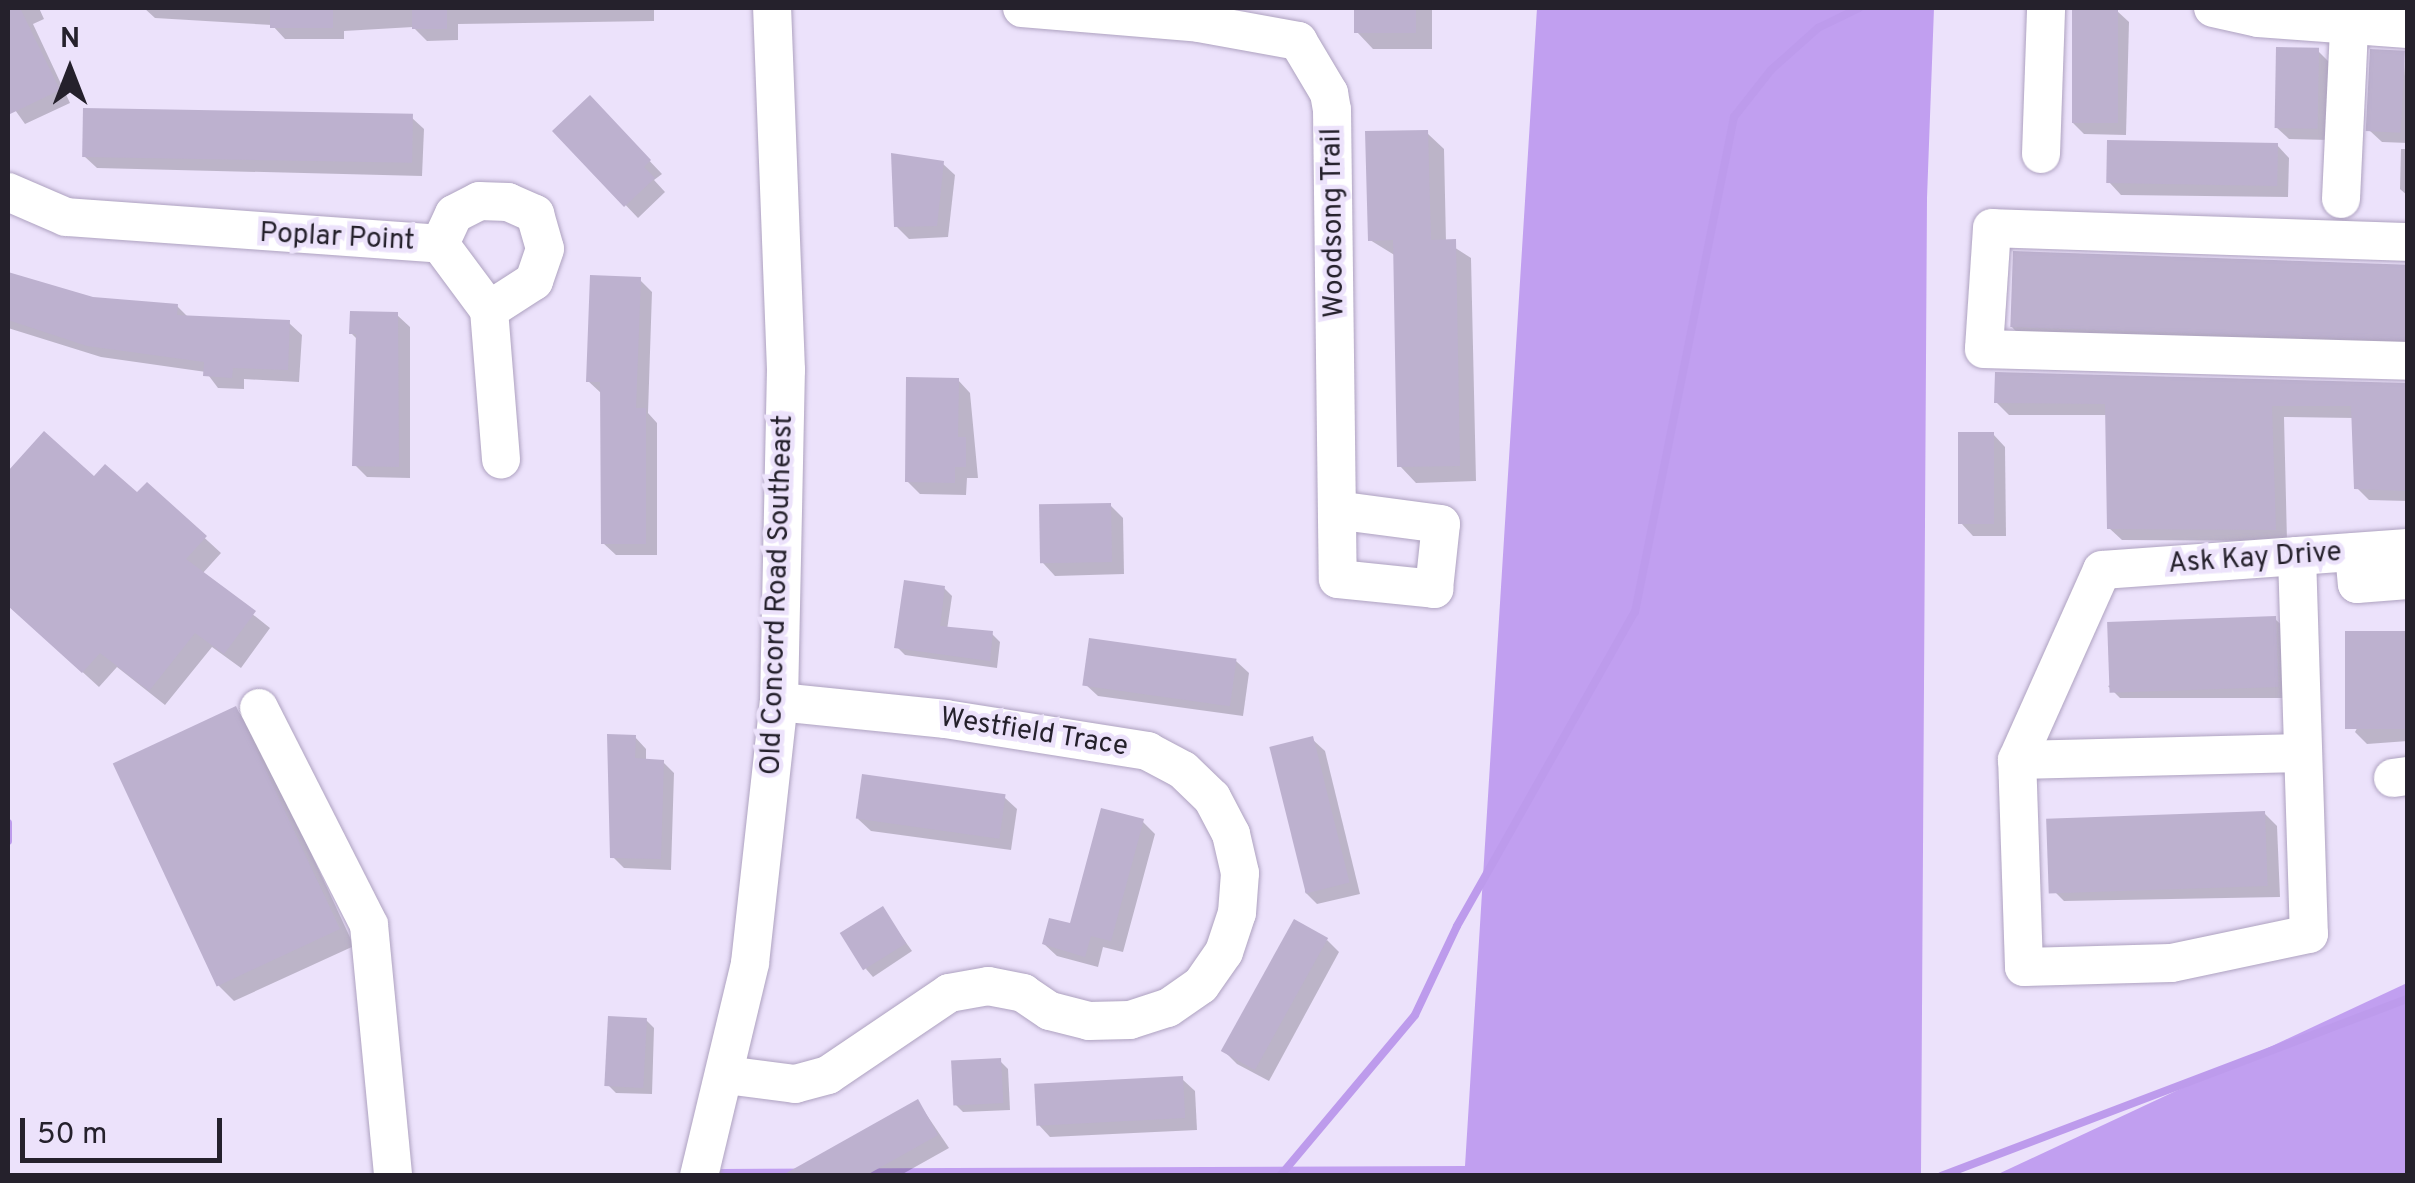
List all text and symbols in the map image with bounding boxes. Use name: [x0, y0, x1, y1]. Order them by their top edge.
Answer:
north arrow: [20, 20, 120, 120]
text: N: [60, 22, 80, 58]
street label: Woodsong Trail: [1316, 127, 1352, 319]
street label: Poplar Point: [259, 217, 415, 259]
street label: Old Concord Road Southeast: [755, 414, 801, 776]
street label: Ask Kay Drive: [2167, 536, 2343, 582]
street label: Westfield Trace: [937, 701, 1131, 765]
scale bar: [25, 1098, 228, 1160]
text: 50 m: [37, 1117, 107, 1154]

